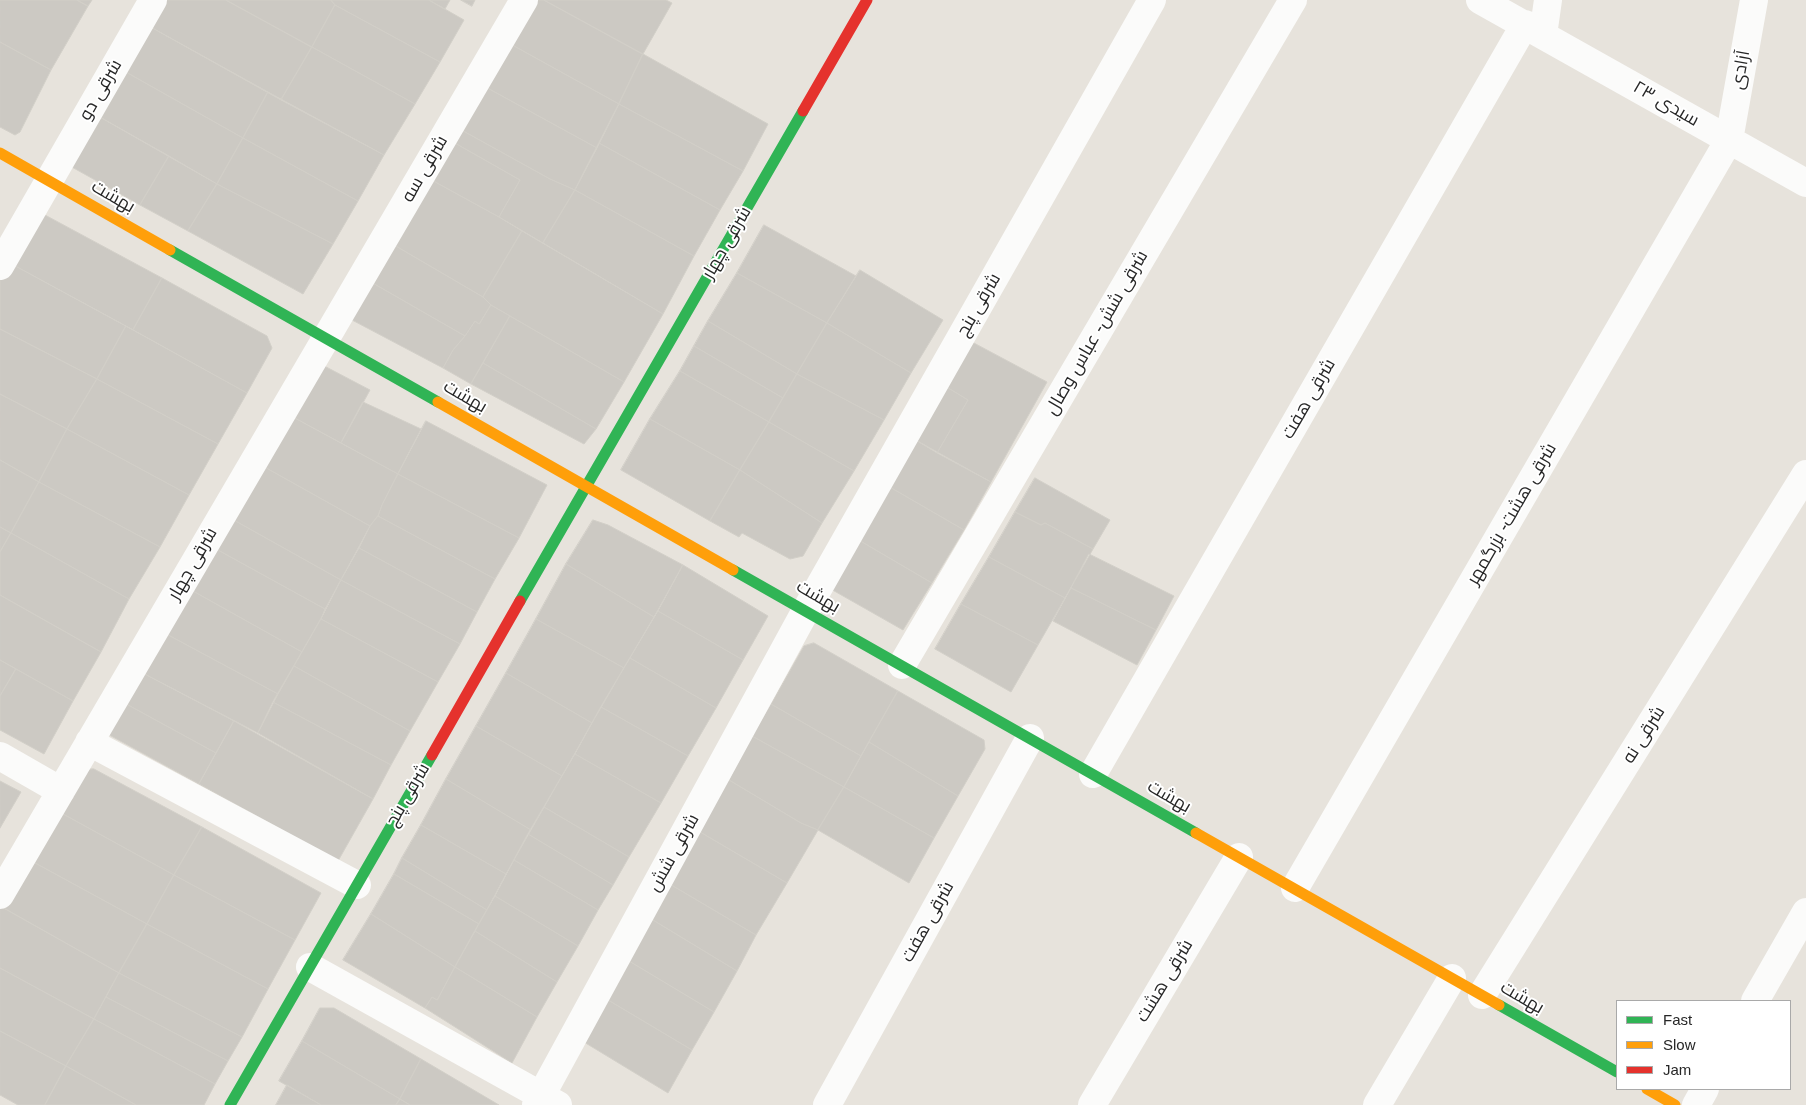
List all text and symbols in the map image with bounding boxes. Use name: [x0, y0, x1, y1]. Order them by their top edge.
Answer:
street label: آزادی: [1727, 49, 1755, 91]
street label: شرقی دو: [75, 56, 127, 124]
street label: سیدی ۲۳: [1629, 76, 1703, 132]
street label: شرقی سه: [397, 132, 453, 206]
street label: بهشت: [87, 176, 139, 218]
street label: شرقی چهار: [698, 203, 756, 283]
street label: شرقی شش- عباس وصال: [1041, 247, 1153, 419]
street label: شرقی پنج: [952, 269, 1006, 341]
street label: شرقی هفت: [1277, 355, 1341, 443]
street label: بهشت: [439, 376, 491, 418]
street label: شرقی هشت- بزرگمهر: [1463, 439, 1561, 589]
street label: شرقی چهار: [164, 524, 222, 604]
street label: بهشت: [792, 576, 844, 618]
street label: شرقی نه: [1618, 702, 1670, 768]
street label: شرقی پنج: [381, 759, 435, 831]
street label: بهشت: [1143, 776, 1195, 818]
street label: شرقی شش: [644, 810, 704, 896]
street label: شرقی هفت: [897, 878, 959, 966]
street label: شرقی هشت: [1132, 936, 1198, 1026]
street label: بهشت: [1496, 977, 1548, 1019]
legend: [1616, 1000, 1791, 1090]
text: Fast: [1663, 1011, 1692, 1028]
text: Slow: [1663, 1036, 1696, 1053]
text: Jam: [1663, 1061, 1691, 1078]

